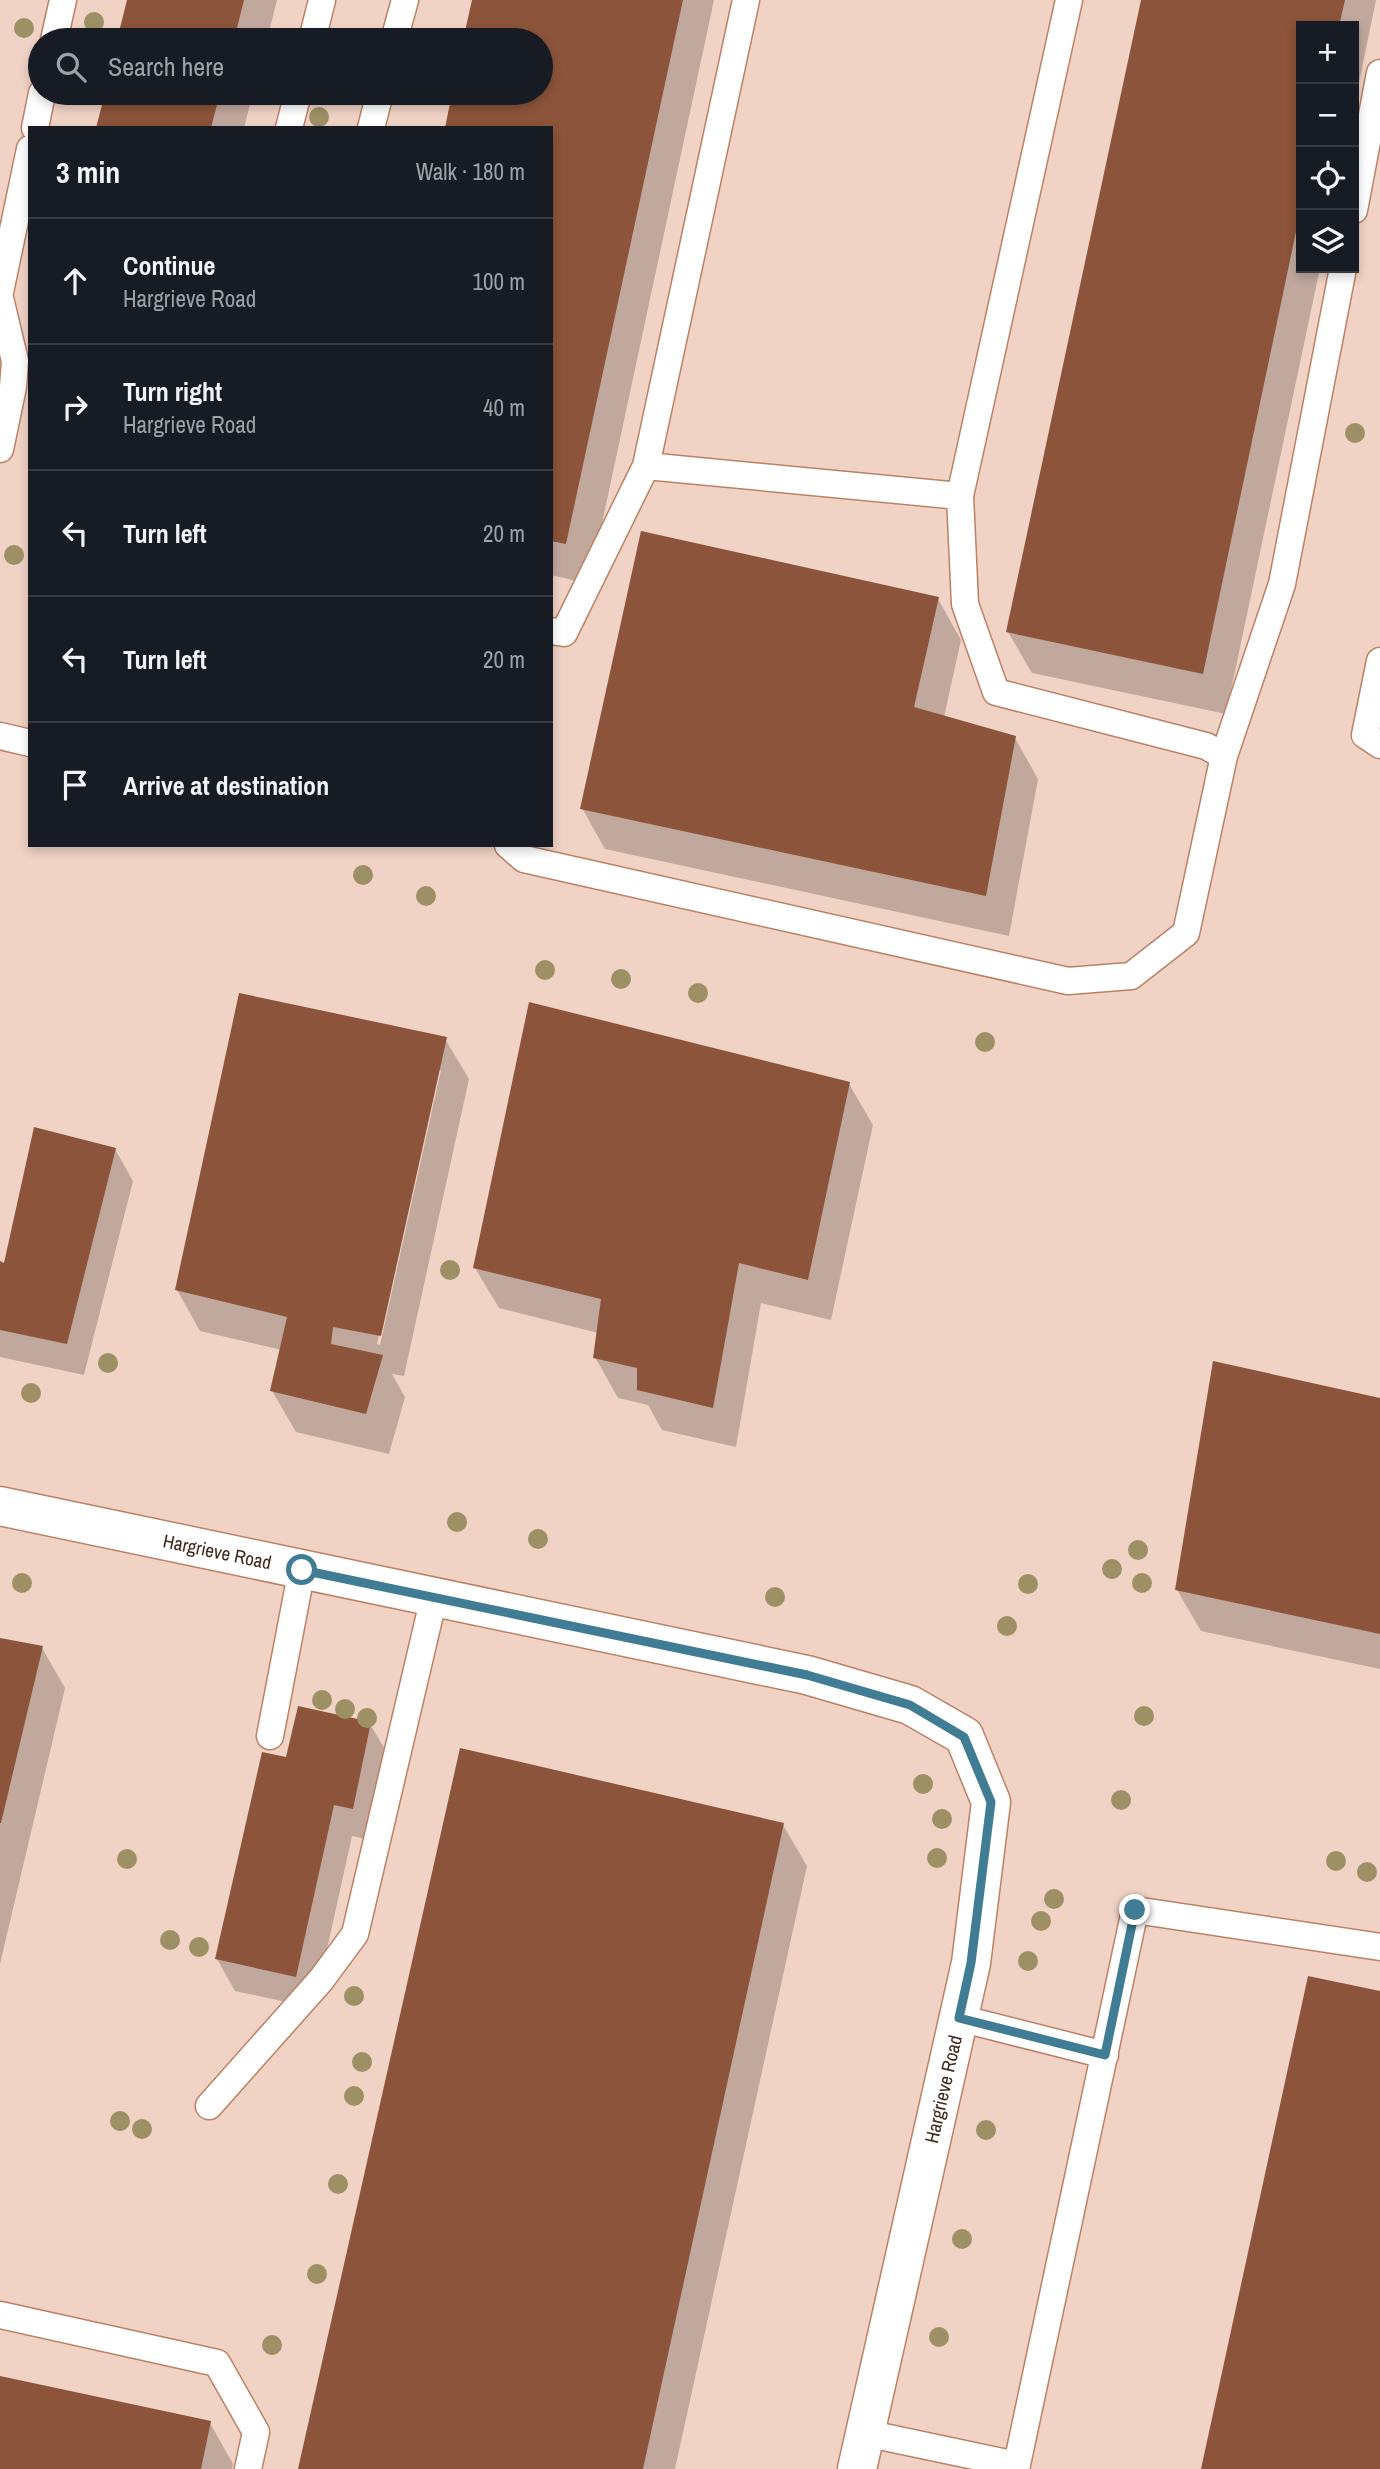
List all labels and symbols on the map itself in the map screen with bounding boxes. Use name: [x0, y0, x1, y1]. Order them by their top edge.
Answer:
street label: Hargrieve Road: [161, 1527, 274, 1576]
route start: [286, 1554, 317, 1585]
route end: [1119, 1894, 1150, 1925]
street label: Hargrieve Road: [918, 2032, 968, 2146]

